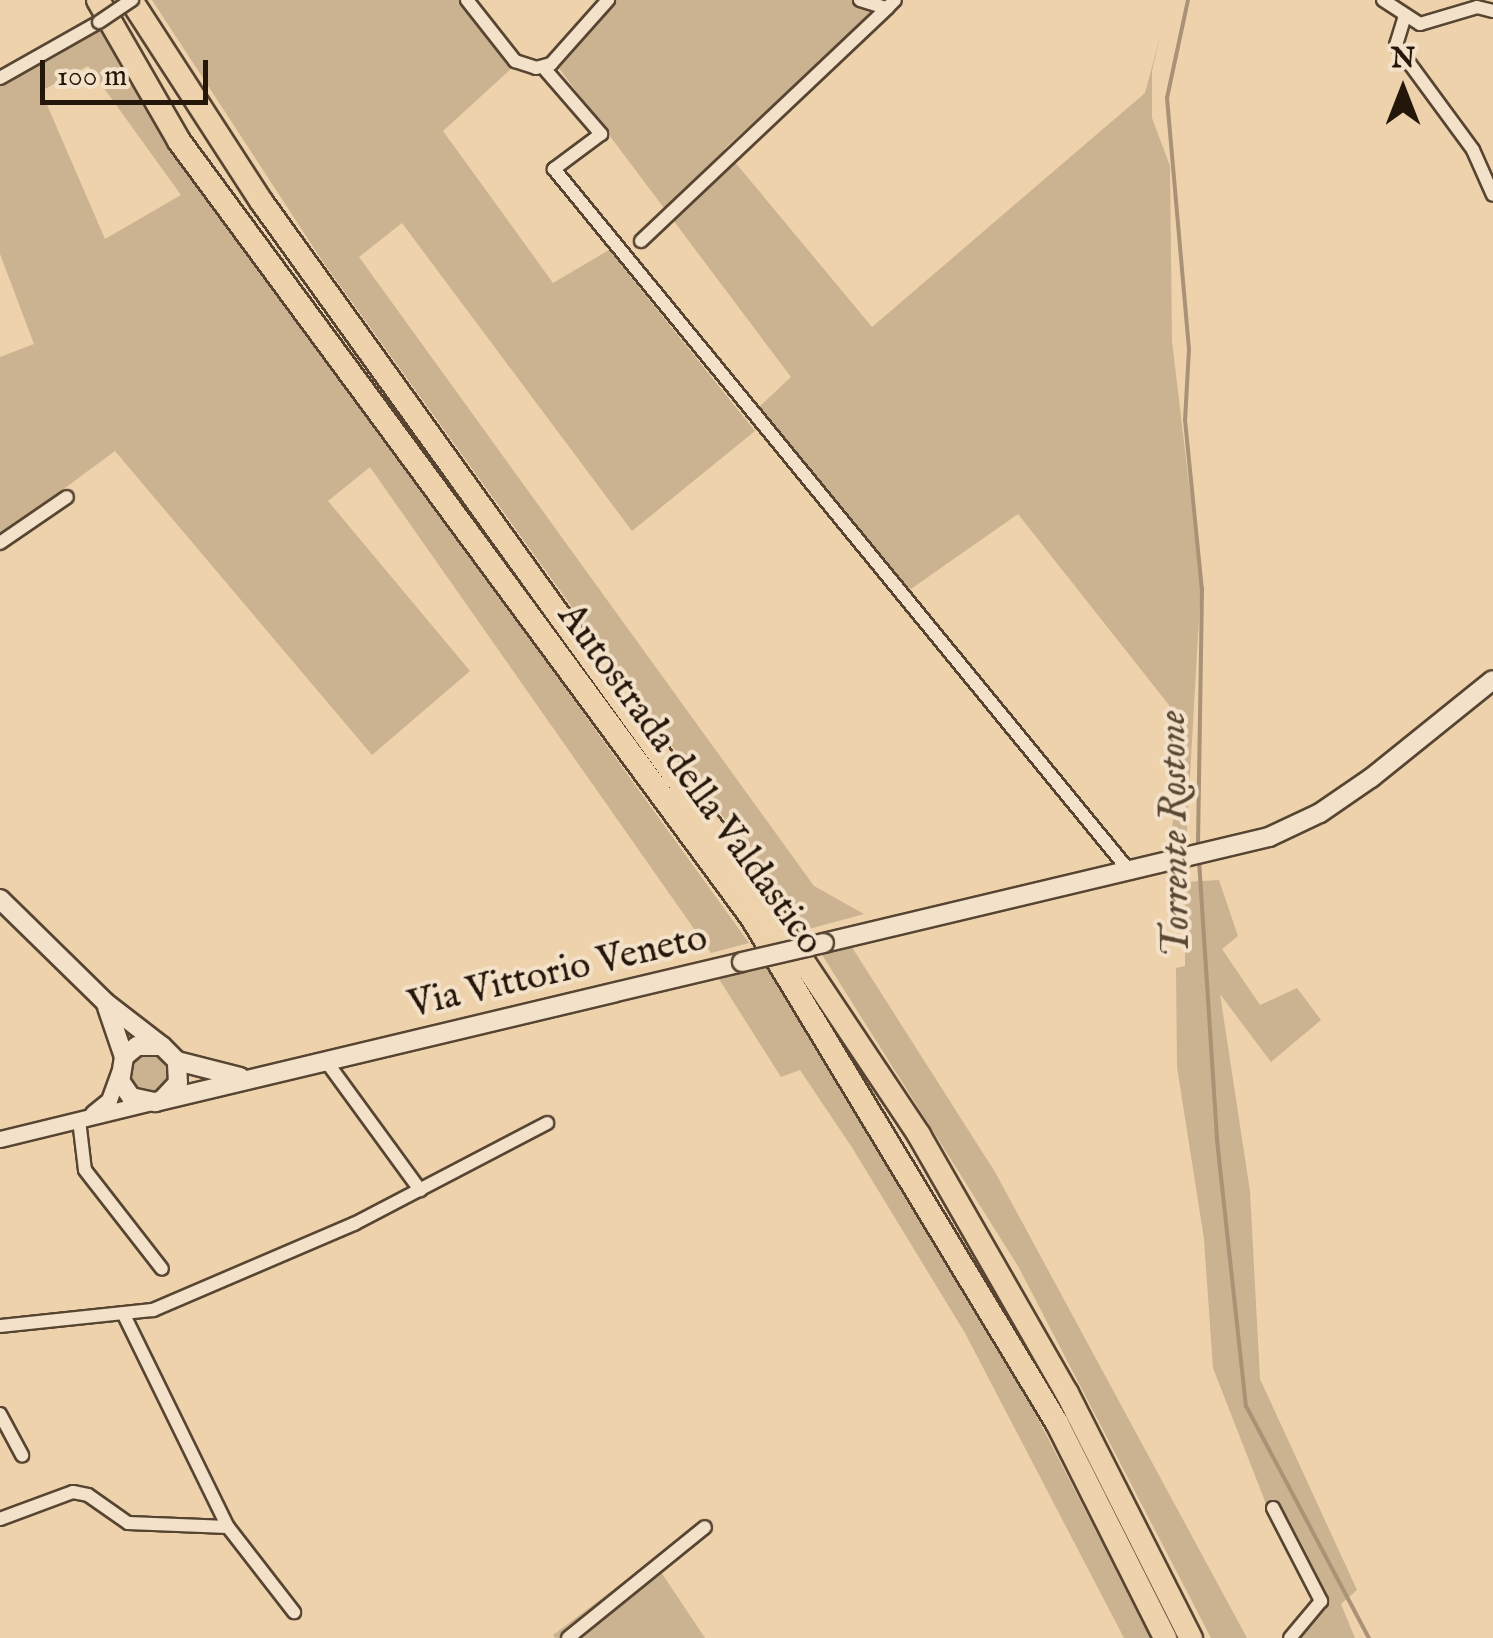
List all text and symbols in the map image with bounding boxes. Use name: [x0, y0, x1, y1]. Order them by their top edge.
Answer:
scale bar: [45, 40, 212, 102]
north arrow: [1353, 40, 1453, 140]
text: N: [1391, 42, 1415, 77]
text: 100 m: [57, 58, 127, 96]
street label: Autostrada della Valdastico: [546, 596, 832, 964]
water label: Torrente Rostone: [1150, 710, 1202, 958]
street label: Via Vittorio Veneto: [404, 916, 712, 1030]

